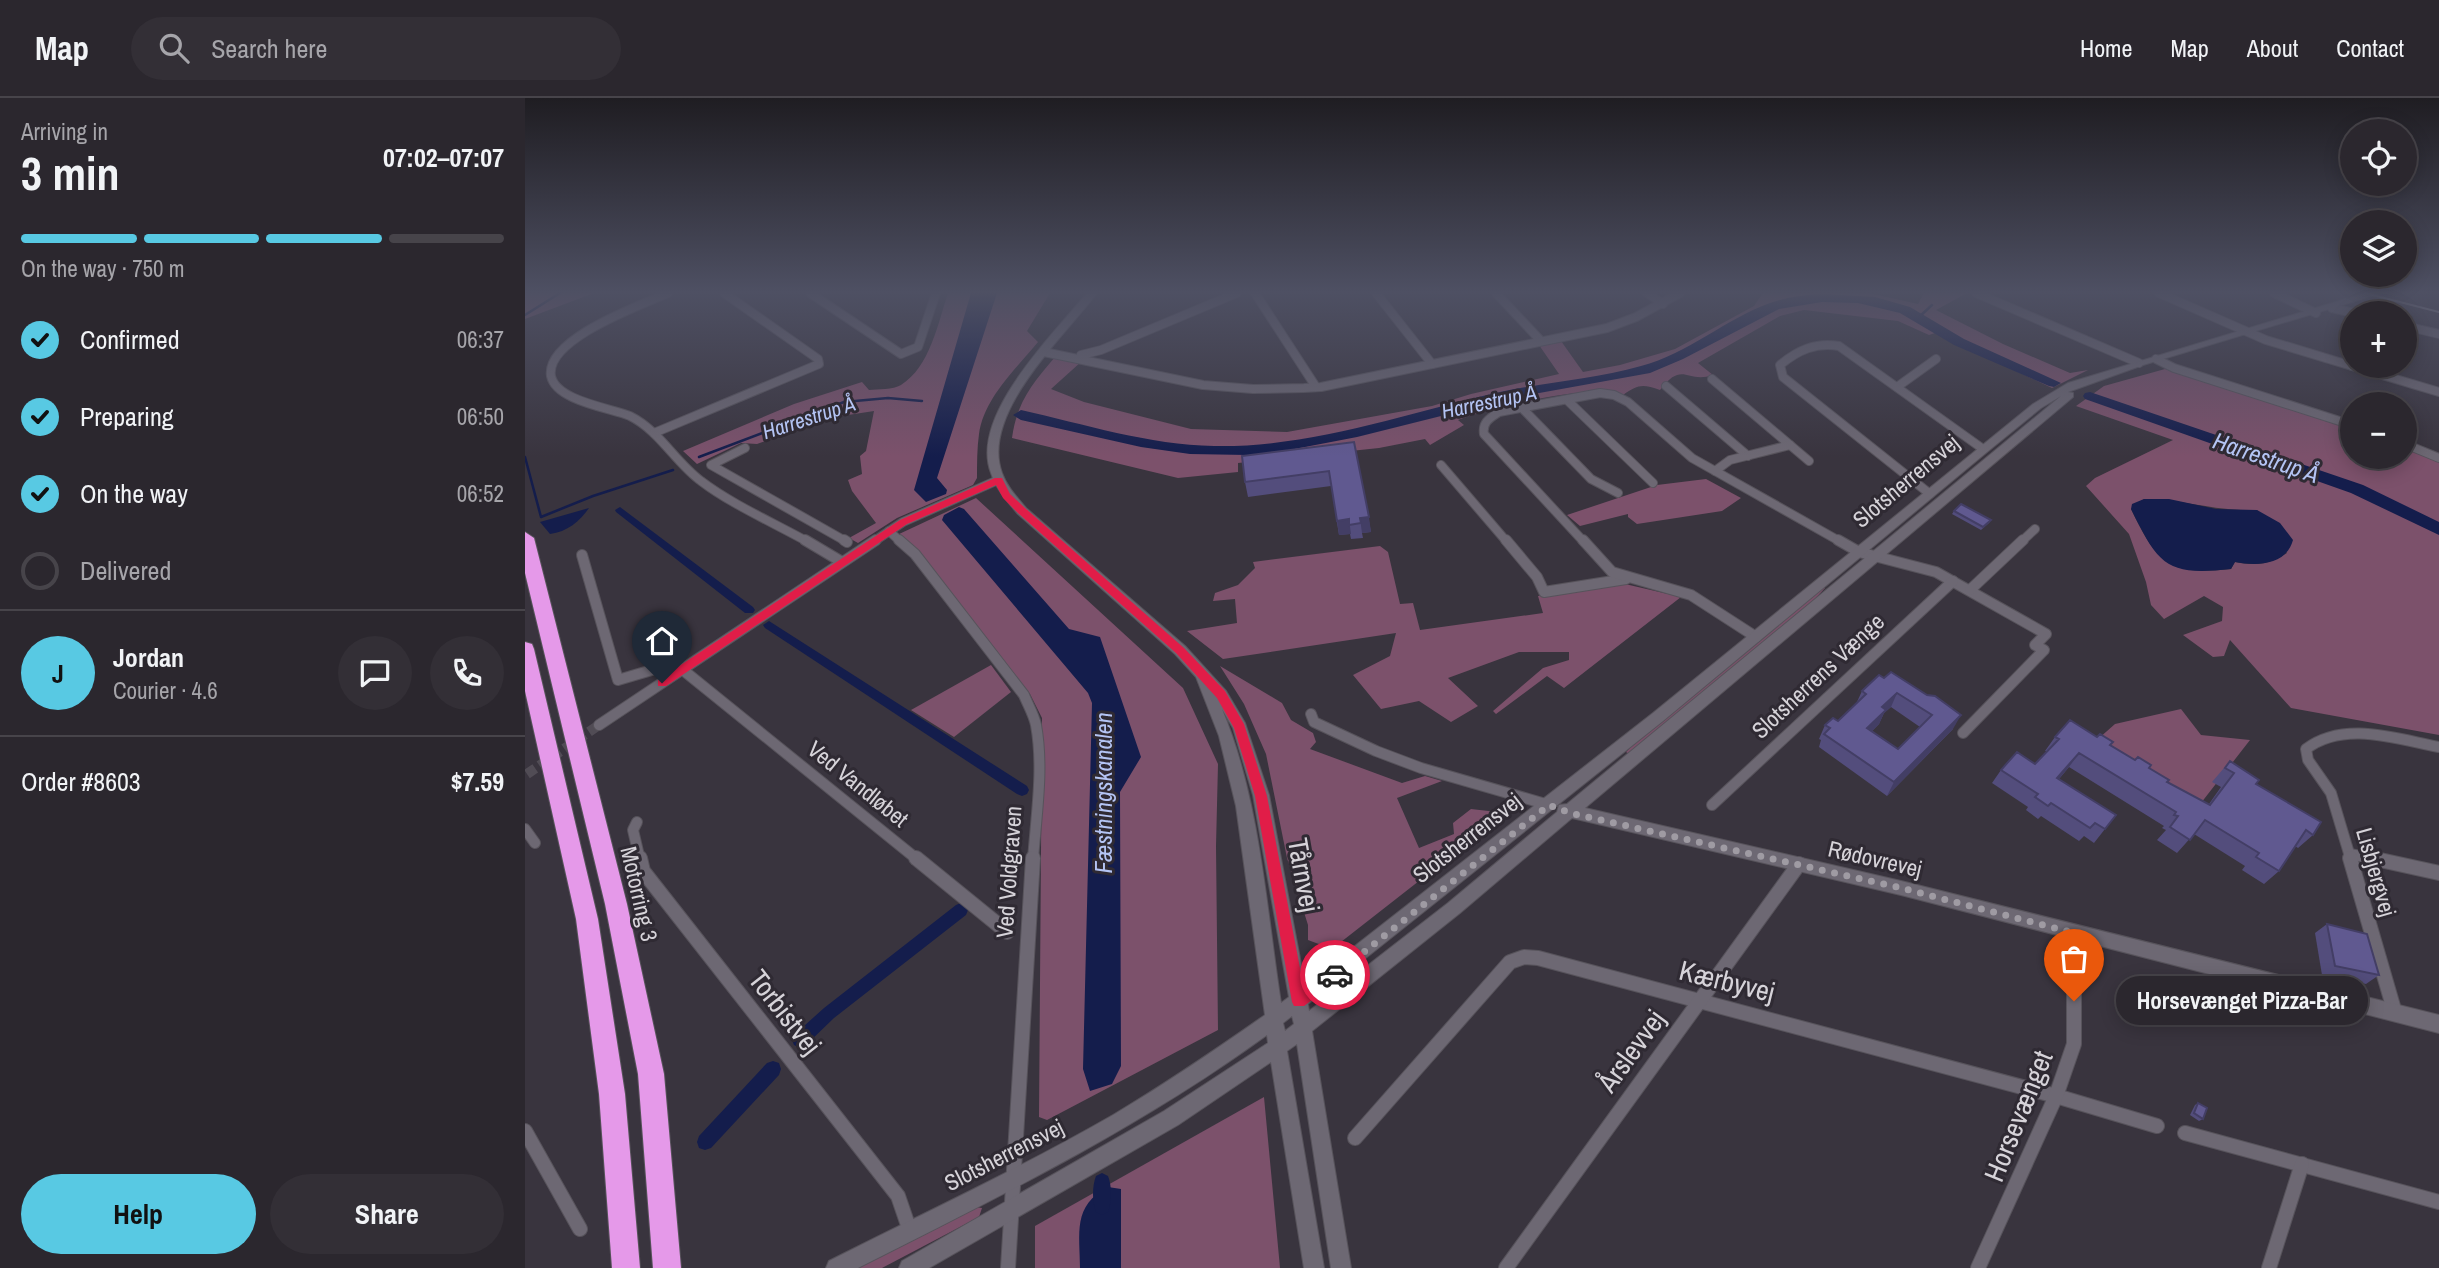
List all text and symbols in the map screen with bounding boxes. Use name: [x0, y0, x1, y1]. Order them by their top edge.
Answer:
search box: [131, 17, 621, 80]
text: Map: [35, 26, 89, 70]
icon: search: [155, 29, 193, 67]
text: Search here: [211, 31, 327, 66]
text: Home: [2080, 32, 2132, 64]
text: Map: [2170, 32, 2209, 64]
text: About: [2247, 32, 2298, 64]
text: Contact: [2336, 32, 2404, 64]
text: Arriving in: [21, 116, 108, 147]
map controls: [2340, 119, 2417, 469]
button: locate: [2340, 119, 2417, 196]
text: 07:02–07:07: [383, 140, 504, 175]
text: 3 min: [21, 142, 120, 204]
button: layers: [2340, 210, 2417, 287]
text: On the way · 750 m: [21, 253, 185, 284]
button: +: [2340, 301, 2417, 378]
icon: check: [21, 321, 59, 359]
text: Confirmed: [80, 322, 180, 357]
text: 06:37: [457, 324, 504, 355]
water label: Harrestrup Å: [1439, 377, 1539, 426]
water label: Harrestrup Å: [758, 389, 859, 446]
button: −: [2340, 392, 2417, 469]
icon: check: [21, 398, 59, 436]
text: Preparing: [80, 399, 174, 434]
text: 06:50: [457, 401, 504, 432]
water label: Harrestrup Å: [2209, 424, 2324, 490]
street label: Slotsherrensvej: [1846, 427, 1965, 534]
icon: check: [21, 475, 59, 513]
text: On the way: [80, 476, 188, 511]
text: 06:52: [457, 478, 504, 509]
text: Delivered: [80, 553, 171, 588]
street label: Slotsherrens Vænge: [1745, 606, 1891, 745]
pin: [632, 611, 692, 683]
icon: home: [643, 622, 681, 660]
button: chat: [338, 636, 412, 710]
button: phone: [430, 636, 504, 710]
text: Jordan: [113, 640, 184, 675]
text: J: [52, 656, 64, 691]
text: Courier · 4.6: [113, 675, 218, 706]
water label: Fæstningskanalen: [1087, 712, 1119, 874]
street label: Ved Vandløbet: [801, 733, 915, 834]
text: Order #8603: [21, 764, 141, 799]
text: $7.59: [451, 764, 504, 799]
street label: Slotsherrensvej: [1406, 785, 1527, 890]
street label: Ved Voldgraven: [988, 805, 1029, 939]
street label: Lisbjergvej: [2349, 824, 2404, 920]
street label: Rødovrevej: [1825, 833, 1925, 884]
street label: Tårnvej: [1279, 835, 1329, 915]
street label: Motorring 3: [614, 843, 665, 944]
pin: [2044, 929, 2104, 1001]
courier: [1300, 940, 1370, 1010]
icon: bag: [2055, 940, 2093, 978]
street label: Kærbyvej: [1675, 951, 1779, 1011]
icon: car: [1316, 956, 1354, 994]
street label: Torbistvej: [740, 962, 830, 1062]
callout: Horsevænget Pizza-Bar: [2116, 976, 2368, 1026]
text: Horsevænget Pizza-Bar: [2137, 985, 2347, 1016]
street label: Årslevvej: [1588, 1002, 1674, 1101]
street label: Horsevænget: [1975, 1045, 2061, 1187]
street label: Slotsherrensvej: [939, 1111, 1069, 1198]
button: Help: [21, 1174, 256, 1254]
button: Share: [270, 1174, 504, 1254]

